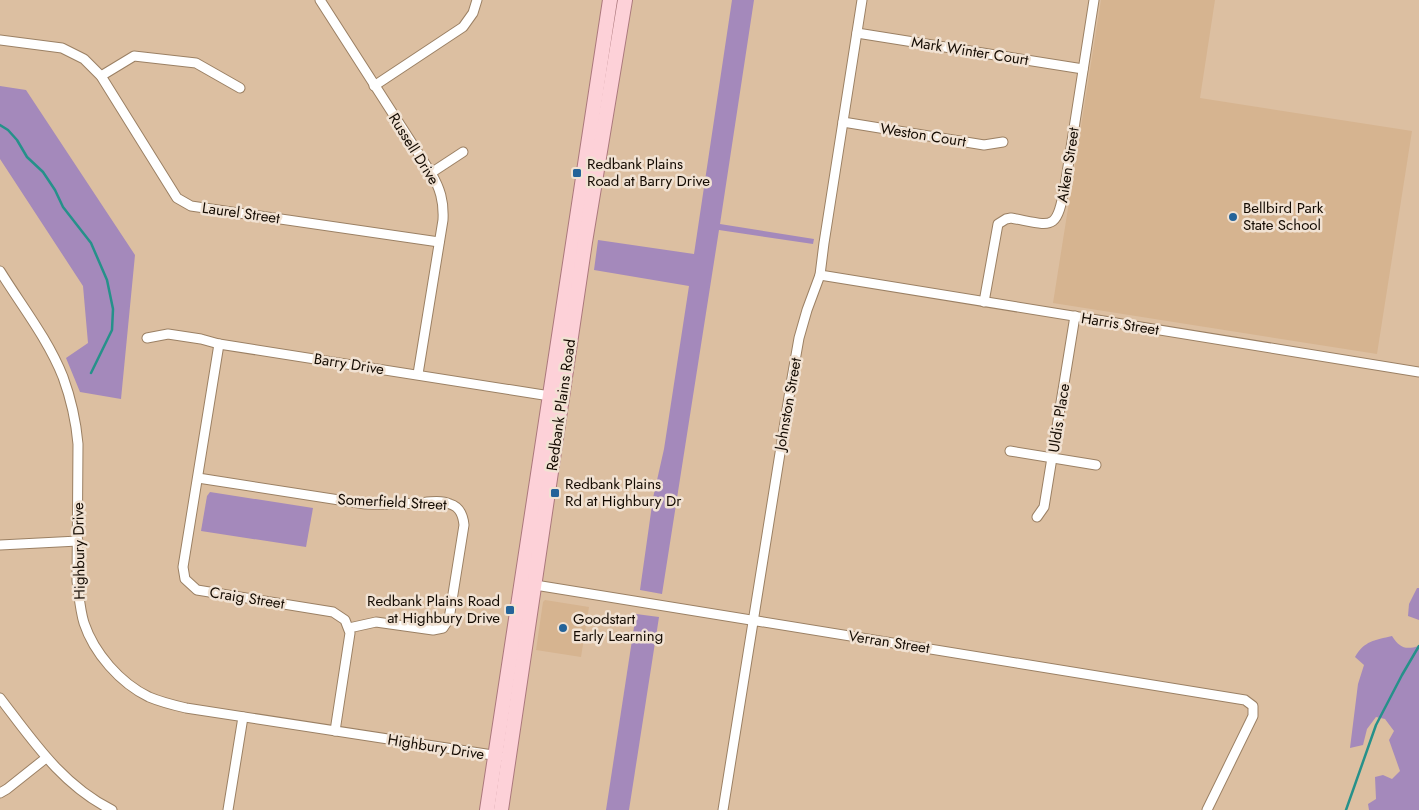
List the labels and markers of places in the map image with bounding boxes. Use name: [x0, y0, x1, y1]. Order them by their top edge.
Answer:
place label: Redbank Plains Road at Barry Drive: [587, 153, 710, 192]
marker: Redbank Plains Road at Barry Drive: [571, 167, 583, 179]
place label: Bellbird Park State School: [1243, 197, 1324, 236]
marker: Bellbird Park State School: [1227, 211, 1239, 223]
place label: Redbank Plains Rd at Highbury Dr: [565, 473, 682, 512]
marker: Redbank Plains Rd at Highbury Dr: [549, 487, 561, 499]
place label: Redbank Plains Road at Highbury Drive: [367, 590, 500, 629]
marker: Redbank Plains Road at Highbury Drive: [504, 604, 516, 616]
place label: Goodstart Early Learning: [573, 608, 663, 647]
marker: Goodstart Early Learning: [557, 622, 569, 634]

